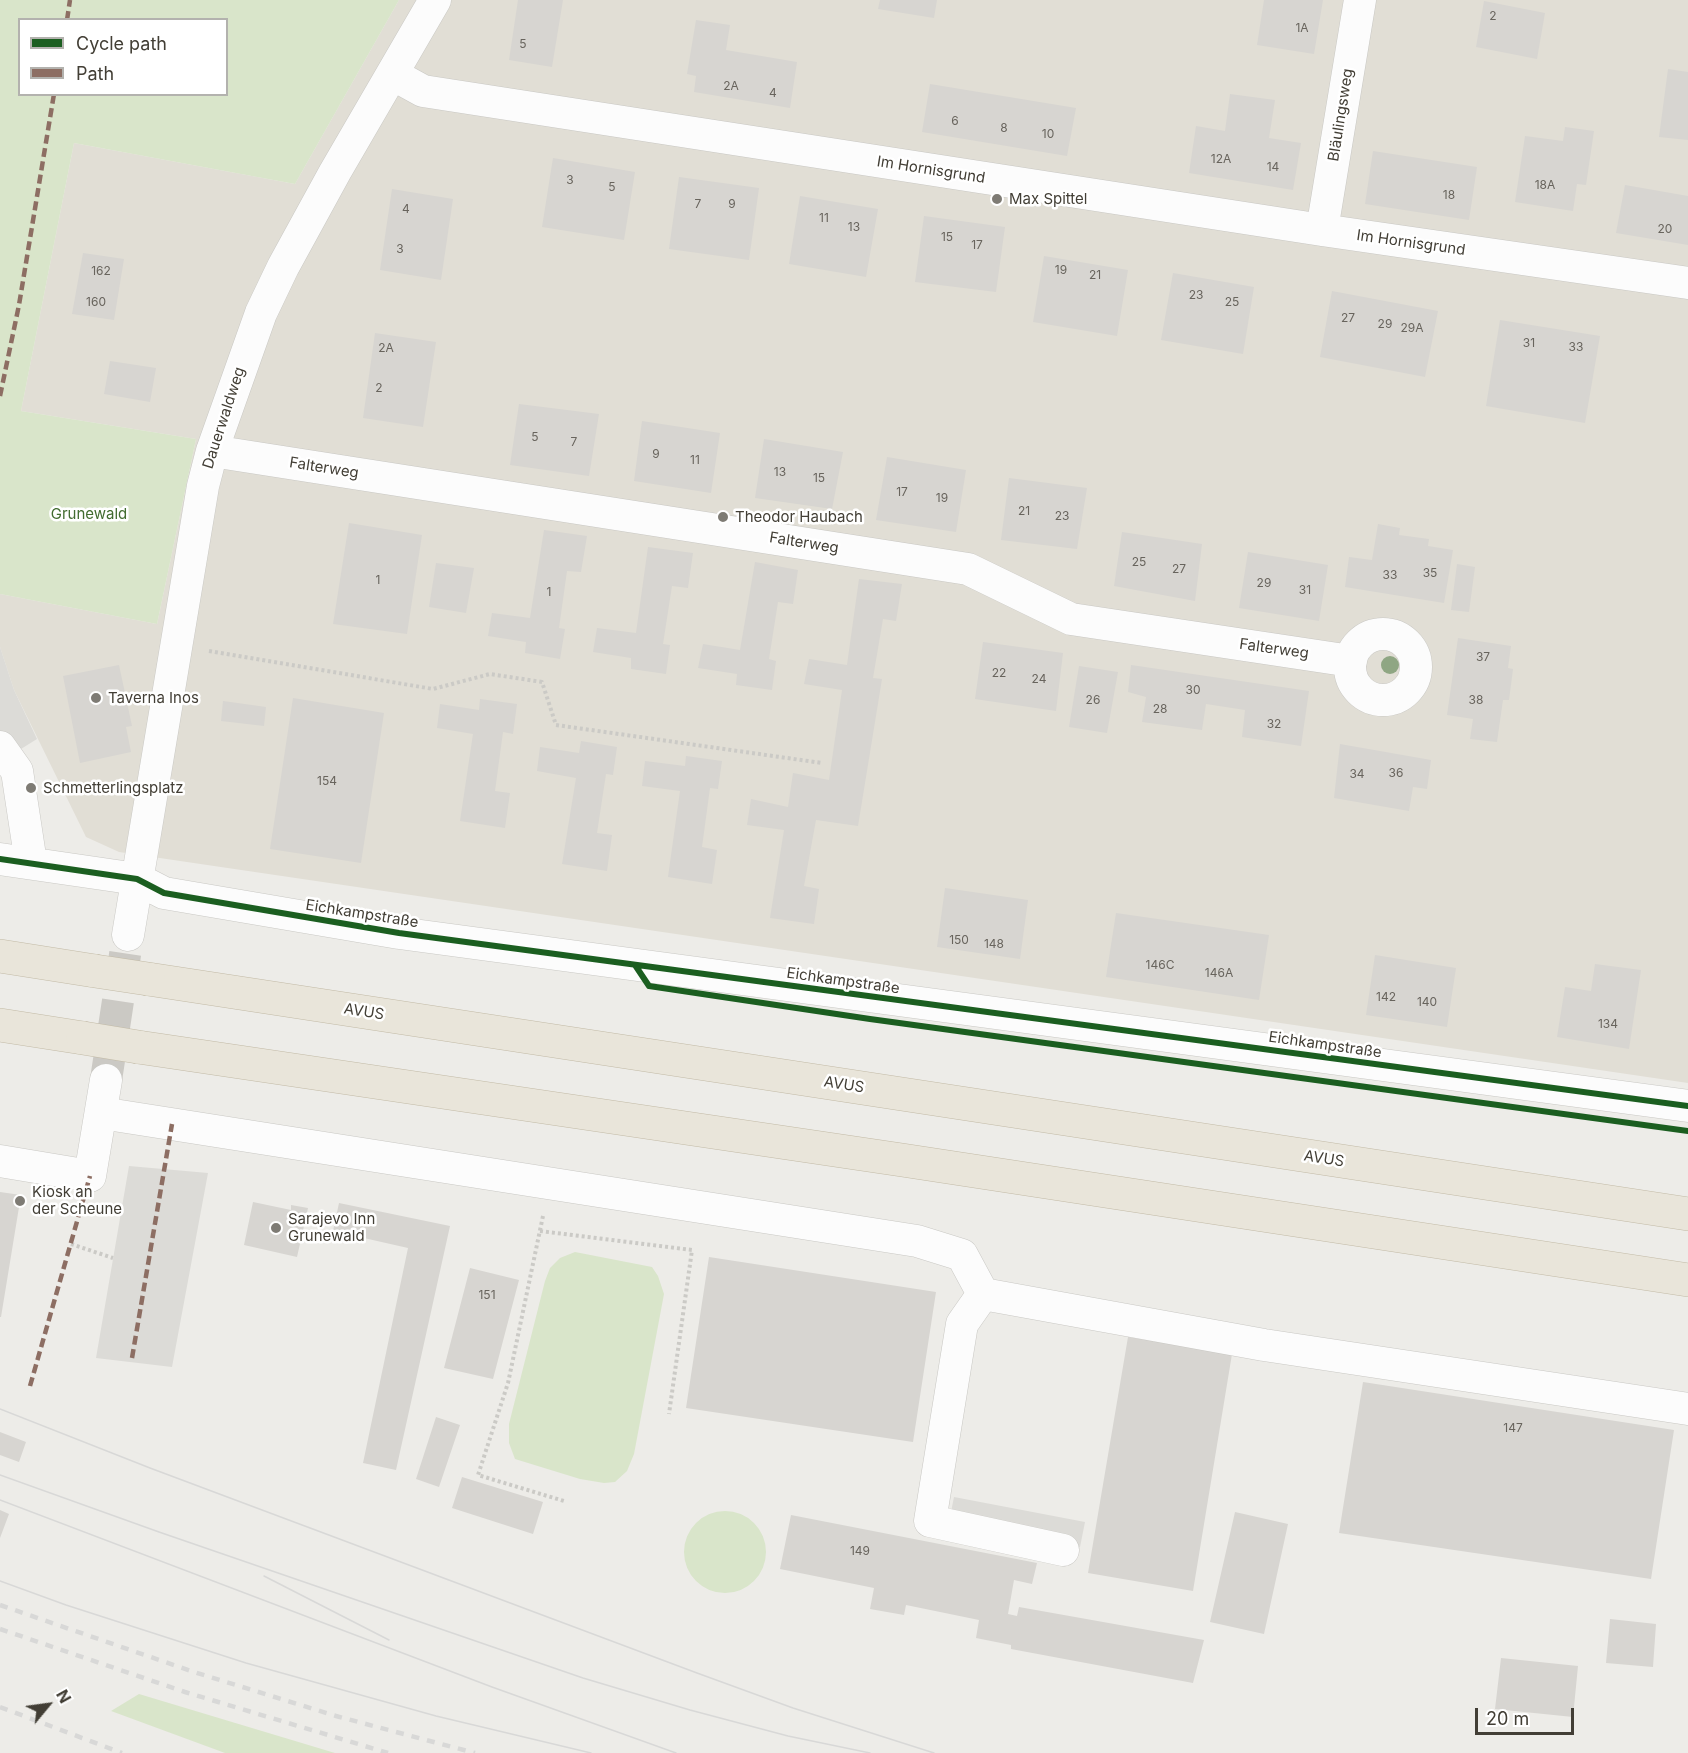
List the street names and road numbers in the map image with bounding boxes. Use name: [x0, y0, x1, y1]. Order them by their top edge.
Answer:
street label: Bläulingsweg: [1325, 67, 1357, 163]
street label: Im Hornisgrund: [875, 153, 987, 187]
street label: Im Hornisgrund: [1355, 226, 1467, 260]
street label: Dauerwaldweg: [199, 365, 249, 471]
street label: Falterweg: [288, 454, 360, 482]
street label: Falterweg: [768, 529, 840, 557]
street label: Falterweg: [1238, 635, 1310, 663]
street label: Eichkampstraße: [304, 896, 420, 932]
street label: Eichkampstraße: [785, 964, 901, 998]
street label: AVUS: [343, 1000, 385, 1024]
street label: Eichkampstraße: [1267, 1028, 1383, 1062]
street label: AVUS: [823, 1073, 865, 1097]
street label: AVUS: [1303, 1147, 1345, 1171]

